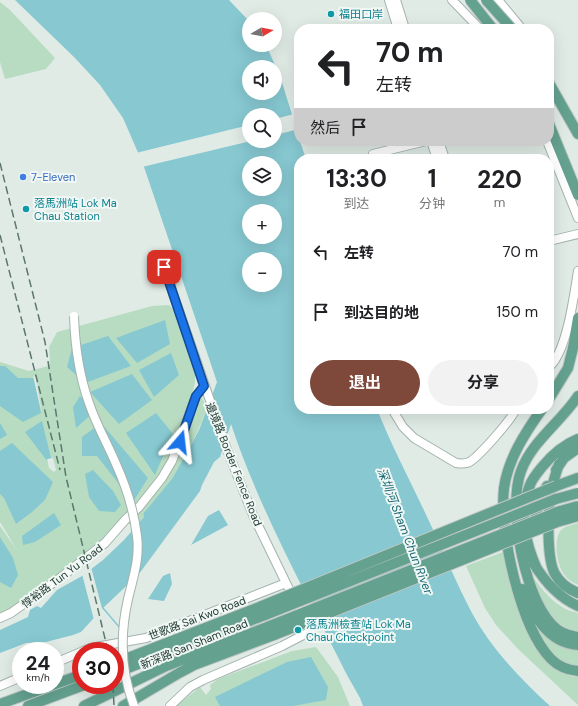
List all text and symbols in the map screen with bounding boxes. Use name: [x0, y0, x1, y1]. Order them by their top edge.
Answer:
place label: 福田口岸: [339, 7, 383, 21]
marker: 福田口岸: [326, 9, 336, 19]
north arrow: [242, 12, 282, 52]
map controls: [242, 12, 282, 292]
text: 70 m: [376, 34, 444, 71]
icon: left: [310, 40, 362, 92]
button: sound: [242, 60, 282, 100]
text: 左转: [376, 73, 412, 97]
button: search: [242, 108, 282, 148]
icon: arrive: [348, 116, 370, 138]
text: 然后: [310, 118, 340, 138]
button: layers: [242, 156, 282, 196]
text: 13:30: [326, 163, 387, 194]
text: 1: [428, 163, 436, 194]
text: 220: [477, 164, 522, 195]
place label: 7-Eleven: [31, 170, 75, 184]
marker: 7-Eleven: [18, 172, 28, 182]
text: m: [494, 194, 505, 211]
text: 到达: [344, 195, 370, 212]
text: 分钟: [419, 195, 445, 212]
place label: 落馬洲站 Lok Ma Chau Station: [34, 196, 117, 223]
marker: 落馬洲站 Lok Ma Chau Station: [21, 204, 31, 214]
button: +: [242, 204, 282, 244]
icon: left: [310, 241, 332, 263]
text: 70 m: [503, 242, 538, 262]
text: 左转: [344, 243, 374, 263]
pin: [147, 250, 181, 284]
button: −: [242, 252, 282, 292]
icon: arrive: [153, 256, 175, 278]
icon: arrive: [310, 301, 332, 323]
text: 150 m: [497, 302, 538, 322]
text: 到达目的地: [344, 303, 419, 323]
button: 退出: [310, 360, 420, 406]
button: 分享: [428, 360, 538, 406]
street label: 邊境路 Border Fence Road: [203, 400, 265, 528]
position arrow: [159, 421, 201, 463]
water label: 深圳河 Sham Chun River: [373, 465, 437, 597]
street label: 惇裕路 Tun Yu Road: [19, 541, 105, 611]
street label: 世歌路 Sai Kwo Road: [146, 593, 248, 643]
street label: 新深路 San Sham Road: [138, 616, 250, 672]
place label: 落馬洲檢查站 Lok Ma Chau Checkpoint: [306, 617, 411, 644]
marker: 落馬洲檢查站 Lok Ma Chau Checkpoint: [293, 625, 303, 635]
speed limit sign: 30: [72, 642, 124, 694]
text: 24: [26, 650, 50, 676]
text: km/h: [26, 671, 50, 684]

